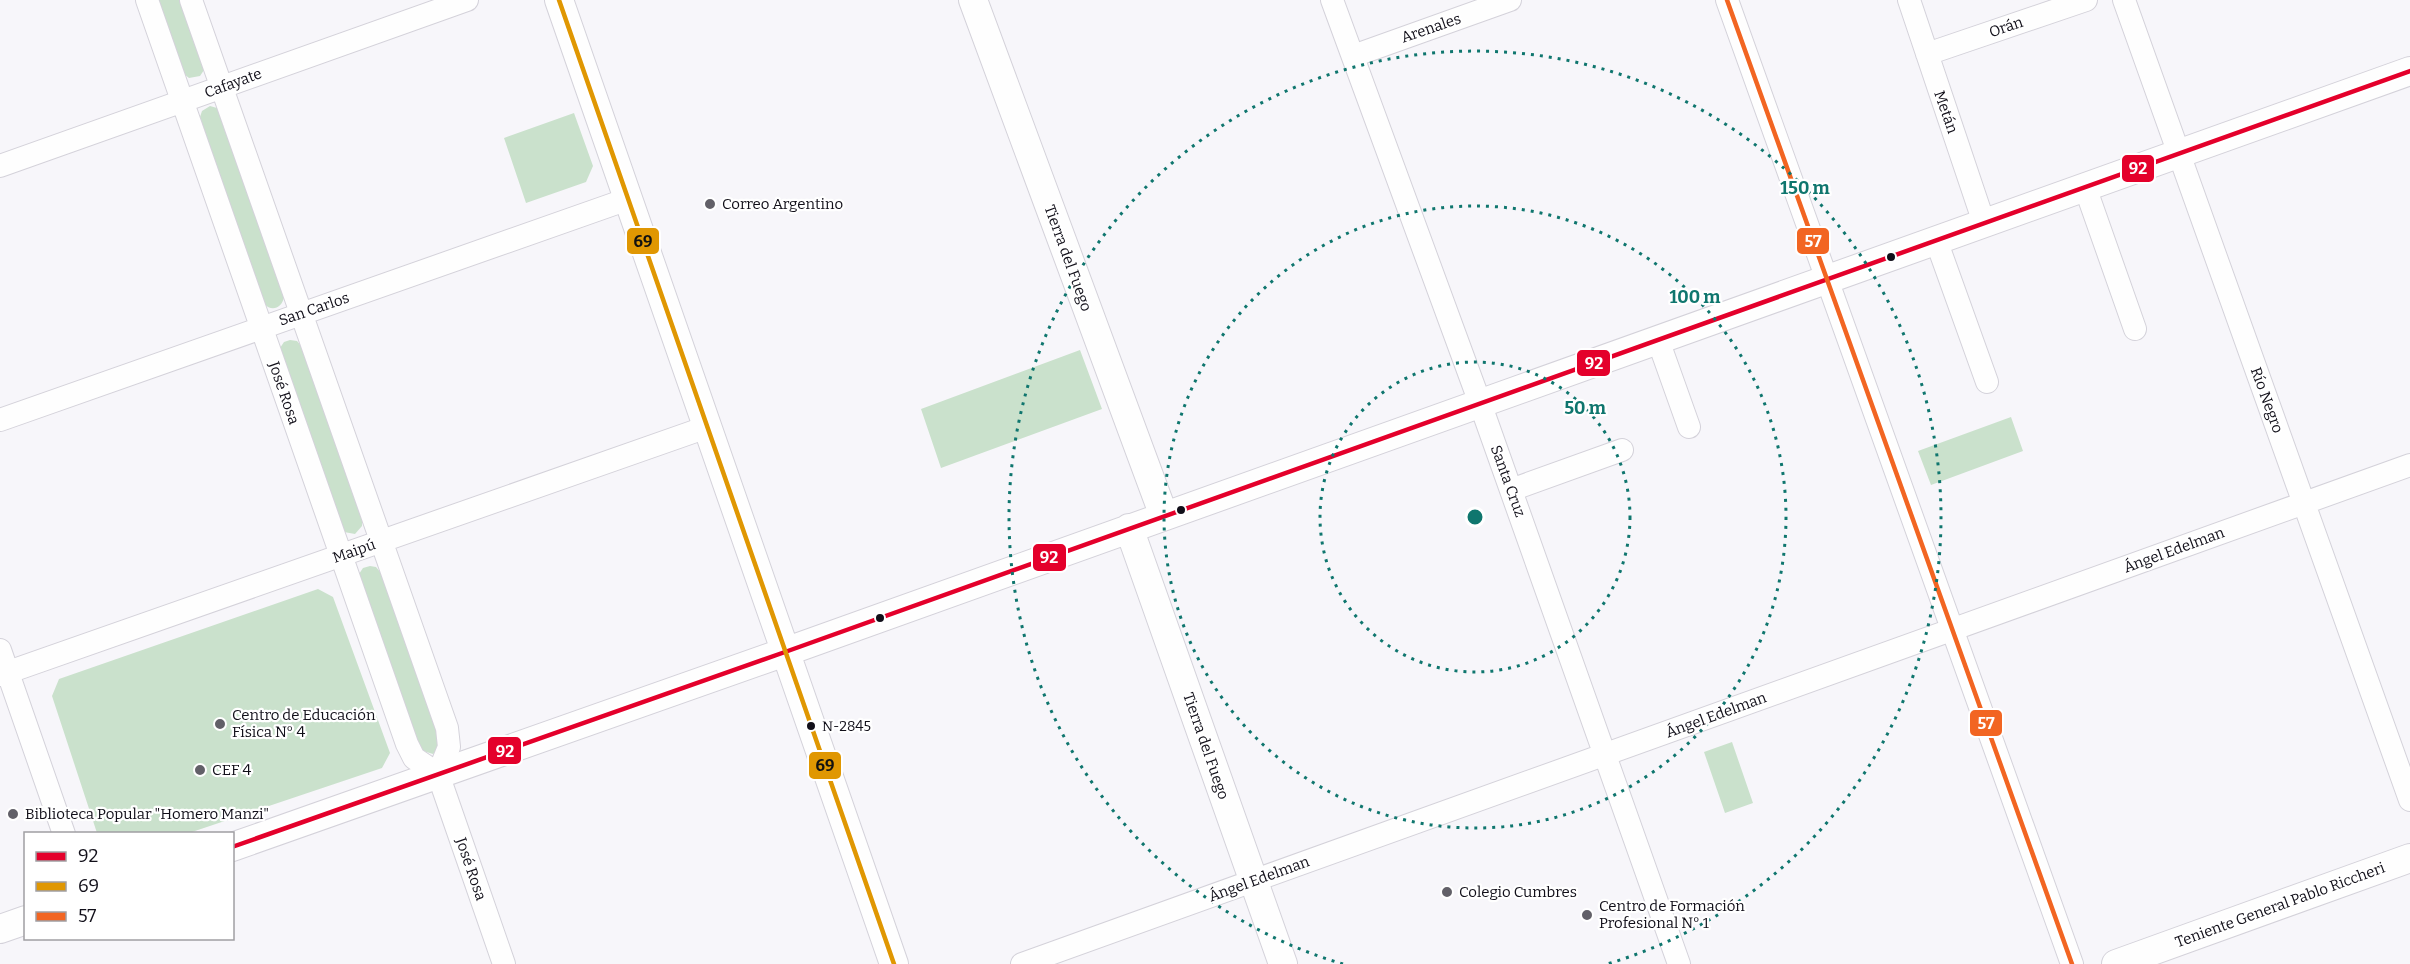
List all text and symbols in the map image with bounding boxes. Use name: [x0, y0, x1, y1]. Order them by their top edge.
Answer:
street label: Arenales: [1399, 9, 1463, 47]
street label: Orán: [1987, 13, 2026, 41]
street label: Cafayate: [202, 64, 264, 102]
street label: Metán: [1930, 88, 1962, 136]
line badge: 92: [2121, 154, 2155, 183]
text: 92: [2129, 159, 2147, 178]
text: 150 m: [1780, 177, 1830, 199]
place label: Correo Argentino: [722, 195, 843, 213]
marker: Correo Argentino: [703, 197, 717, 211]
street label: Tierra del Fuego: [1040, 202, 1096, 314]
line badge: 69: [626, 227, 660, 255]
line badge: 57: [1796, 227, 1830, 255]
text: 69: [634, 232, 652, 251]
text: 57: [1804, 232, 1822, 251]
unlabelled marker: [1885, 251, 1897, 263]
text: 100 m: [1669, 286, 1721, 308]
street label: San Carlos: [276, 289, 352, 329]
line badge: 92: [1576, 349, 1611, 377]
text: 92: [1585, 354, 1603, 373]
street label: José Rosa: [265, 358, 303, 427]
street label: Río Negro: [2247, 365, 2287, 435]
text: 50 m: [1564, 397, 1606, 419]
street label: Santa Cruz: [1487, 443, 1529, 519]
unlabelled marker: [1175, 504, 1187, 516]
centre of rings: [1465, 507, 1485, 527]
street label: Ángel Edelman: [2121, 523, 2227, 577]
street label: Maipú: [330, 535, 378, 567]
line badge: 92: [1032, 543, 1067, 572]
text: 92: [1040, 548, 1058, 567]
unlabelled marker: [874, 612, 886, 624]
street label: Ángel Edelman: [1663, 688, 1769, 742]
street label: Tierra del Fuego: [1179, 690, 1233, 802]
place label: Centro de Educación Física N° 4: [232, 706, 376, 741]
line badge: 57: [1969, 709, 2003, 737]
text: 57: [1977, 714, 1995, 733]
marker: Centro de Educación Física N° 4: [213, 717, 227, 731]
place label: N-2845: [822, 718, 871, 735]
marker: N-2845: [805, 720, 817, 732]
line badge: 92: [487, 736, 522, 765]
text: 92: [496, 742, 514, 761]
line badge: 69: [808, 751, 842, 780]
text: 69: [816, 756, 834, 775]
place label: CEF 4: [212, 761, 251, 779]
marker: CEF 4: [193, 763, 207, 777]
place label: Biblioteca Popular "Homero Manzi": [25, 805, 269, 823]
marker: Biblioteca Popular "Homero Manzi": [6, 807, 20, 821]
legend: [24, 832, 234, 940]
street label: José Rosa: [452, 834, 490, 903]
text: 92: [78, 845, 98, 867]
street label: Ángel Edelman: [1206, 852, 1312, 906]
street label: Teniente General Pablo Riccheri: [2173, 858, 2388, 951]
text: 69: [78, 875, 99, 897]
place label: Colegio Cumbres: [1459, 883, 1577, 901]
marker: Colegio Cumbres: [1440, 885, 1454, 899]
place label: Centro de Formación Profesional N° 1: [1599, 897, 1745, 932]
text: 57: [78, 905, 96, 927]
marker: Centro de Formación Profesional N° 1: [1580, 908, 1594, 922]

